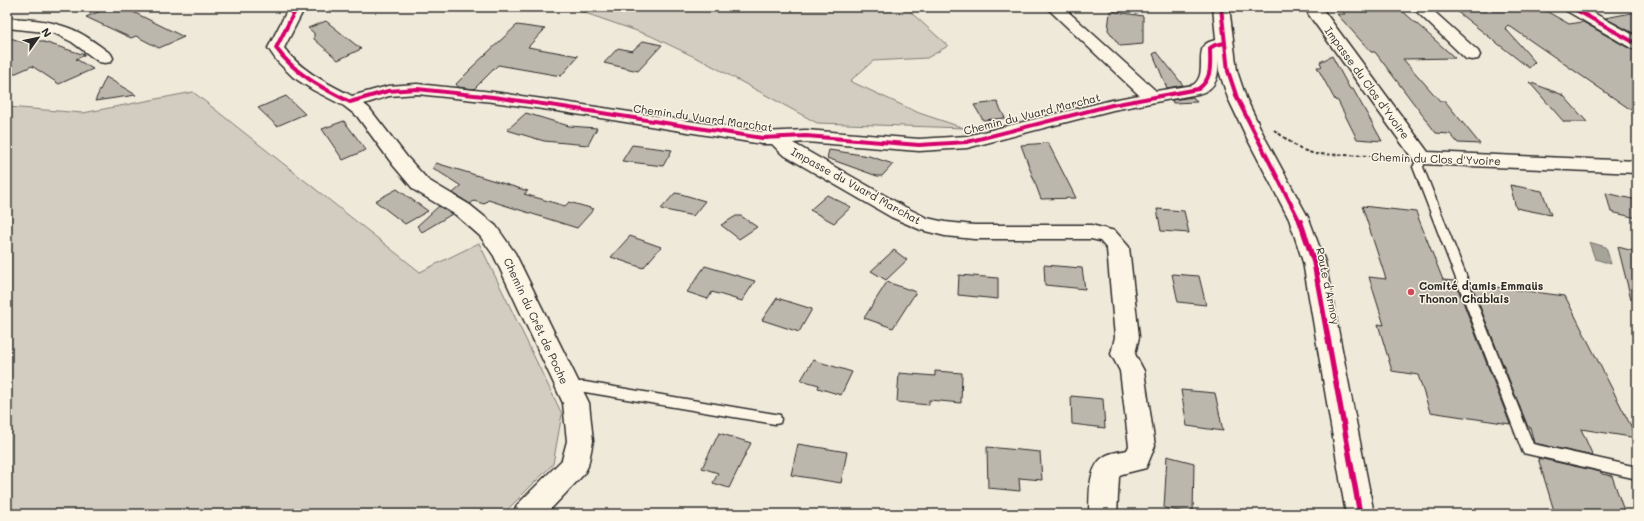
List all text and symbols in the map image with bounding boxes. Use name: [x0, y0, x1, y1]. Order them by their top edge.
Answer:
north arrow: [18, 18, 58, 58]
street label: Impasse du Clos d'Yvoire: [1322, 24, 1413, 142]
text: N: [38, 25, 55, 40]
street label: Chemin du Vuard Marchat: [962, 89, 1102, 138]
street label: Chemin du Vuard Marchat: [632, 100, 774, 135]
street label: Impasse du Vuard Marchat: [789, 144, 924, 228]
street label: Chemin du Clos d'Yvoire: [1371, 149, 1501, 168]
street label: Route d'Armoy: [1313, 246, 1344, 326]
street label: Chemin du Crêt de Poche: [501, 255, 572, 387]
place label: Comité d'amis Emmaüs Thonon Chablais: [1419, 278, 1544, 306]
marker: Comité d'amis Emmaüs Thonon Chablais: [1406, 287, 1416, 297]

